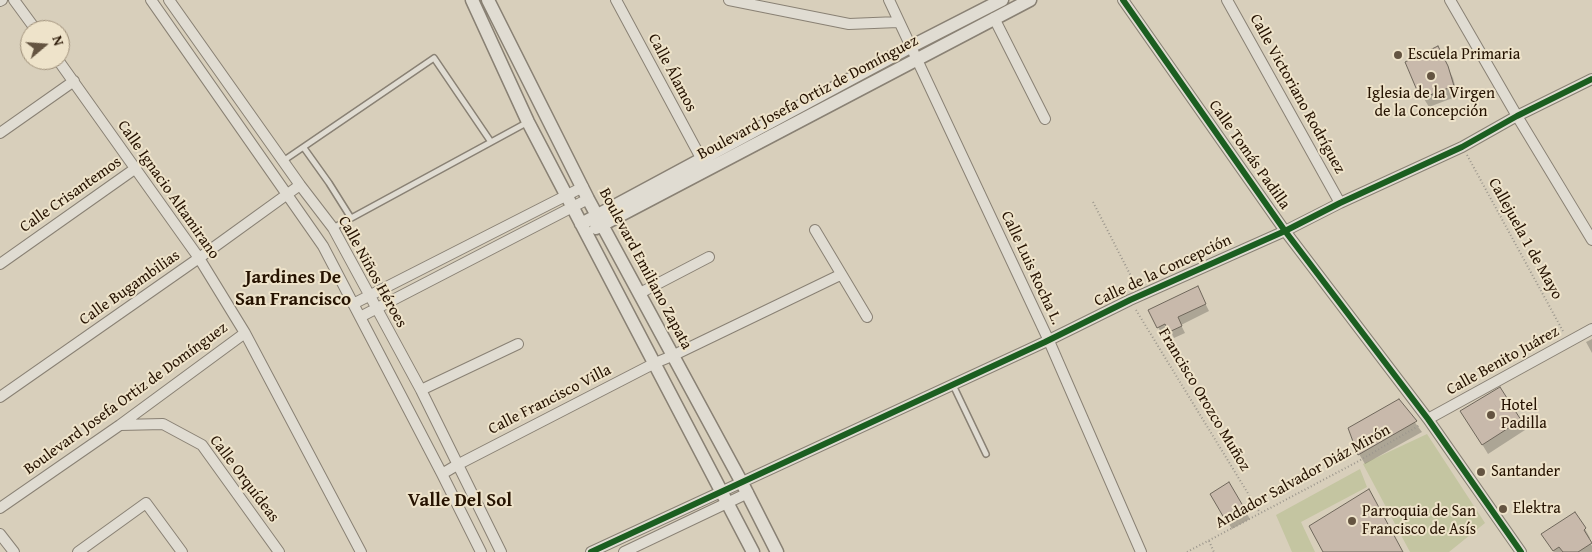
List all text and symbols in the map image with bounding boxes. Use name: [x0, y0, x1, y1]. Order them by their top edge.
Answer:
street label: Calle Victoriano Rodríguez: [1245, 11, 1349, 177]
north arrow: [20, 20, 70, 70]
street label: Calle Álamos: [643, 31, 701, 115]
street label: Boulevard Josefa Ortiz de Domínguez: [694, 32, 922, 164]
text: N: [47, 33, 69, 48]
place label: Escuela Primaria: [1408, 45, 1520, 65]
marker: Escuela Primaria: [1392, 49, 1404, 61]
marker: Iglesia de la Virgen de la Concepción: [1425, 70, 1437, 82]
place label: Iglesia de la Virgen de la Concepción: [1367, 84, 1495, 122]
street label: Calle Tomás Padilla: [1204, 97, 1294, 213]
street label: Calle Ignacio Altamirano: [113, 117, 223, 263]
street label: Calle Crisantemos: [16, 153, 126, 237]
street label: Callejuela 1 de Mayo: [1484, 175, 1566, 303]
street label: Boulevard Emiliano Zapata: [594, 185, 696, 353]
street label: Calle Luis Rocha L.: [996, 208, 1066, 328]
street label: Calle Niños Héroes: [333, 213, 411, 331]
street label: Calle de la Concepción: [1091, 231, 1235, 311]
street label: Calle Bugambilias: [76, 246, 184, 330]
district label: Jardines De San Francisco: [235, 267, 351, 311]
street label: Boulevard Josefa Ortiz de Domínguez: [20, 319, 232, 479]
street label: Calle Benito Juárez: [1443, 322, 1563, 400]
street label: Francisco Orozco Muñoz: [1154, 325, 1254, 475]
street label: Calle Francisco Villa: [485, 361, 615, 439]
place label: Hotel Padilla: [1501, 396, 1547, 434]
marker: Hotel Padilla: [1485, 409, 1497, 421]
street label: Andador Salvador Diáz Mirón: [1212, 421, 1394, 533]
street label: Calle Orquídeas: [205, 432, 283, 526]
place label: Santander: [1491, 462, 1560, 482]
marker: Santander: [1475, 466, 1487, 478]
district label: Valle Del Sol: [408, 490, 512, 512]
place label: Elektra: [1513, 499, 1561, 519]
place label: Parroquia de San Francisco de Asís: [1362, 502, 1476, 540]
marker: Elektra: [1497, 503, 1509, 515]
marker: Parroquia de San Francisco de Asís: [1346, 515, 1358, 527]

